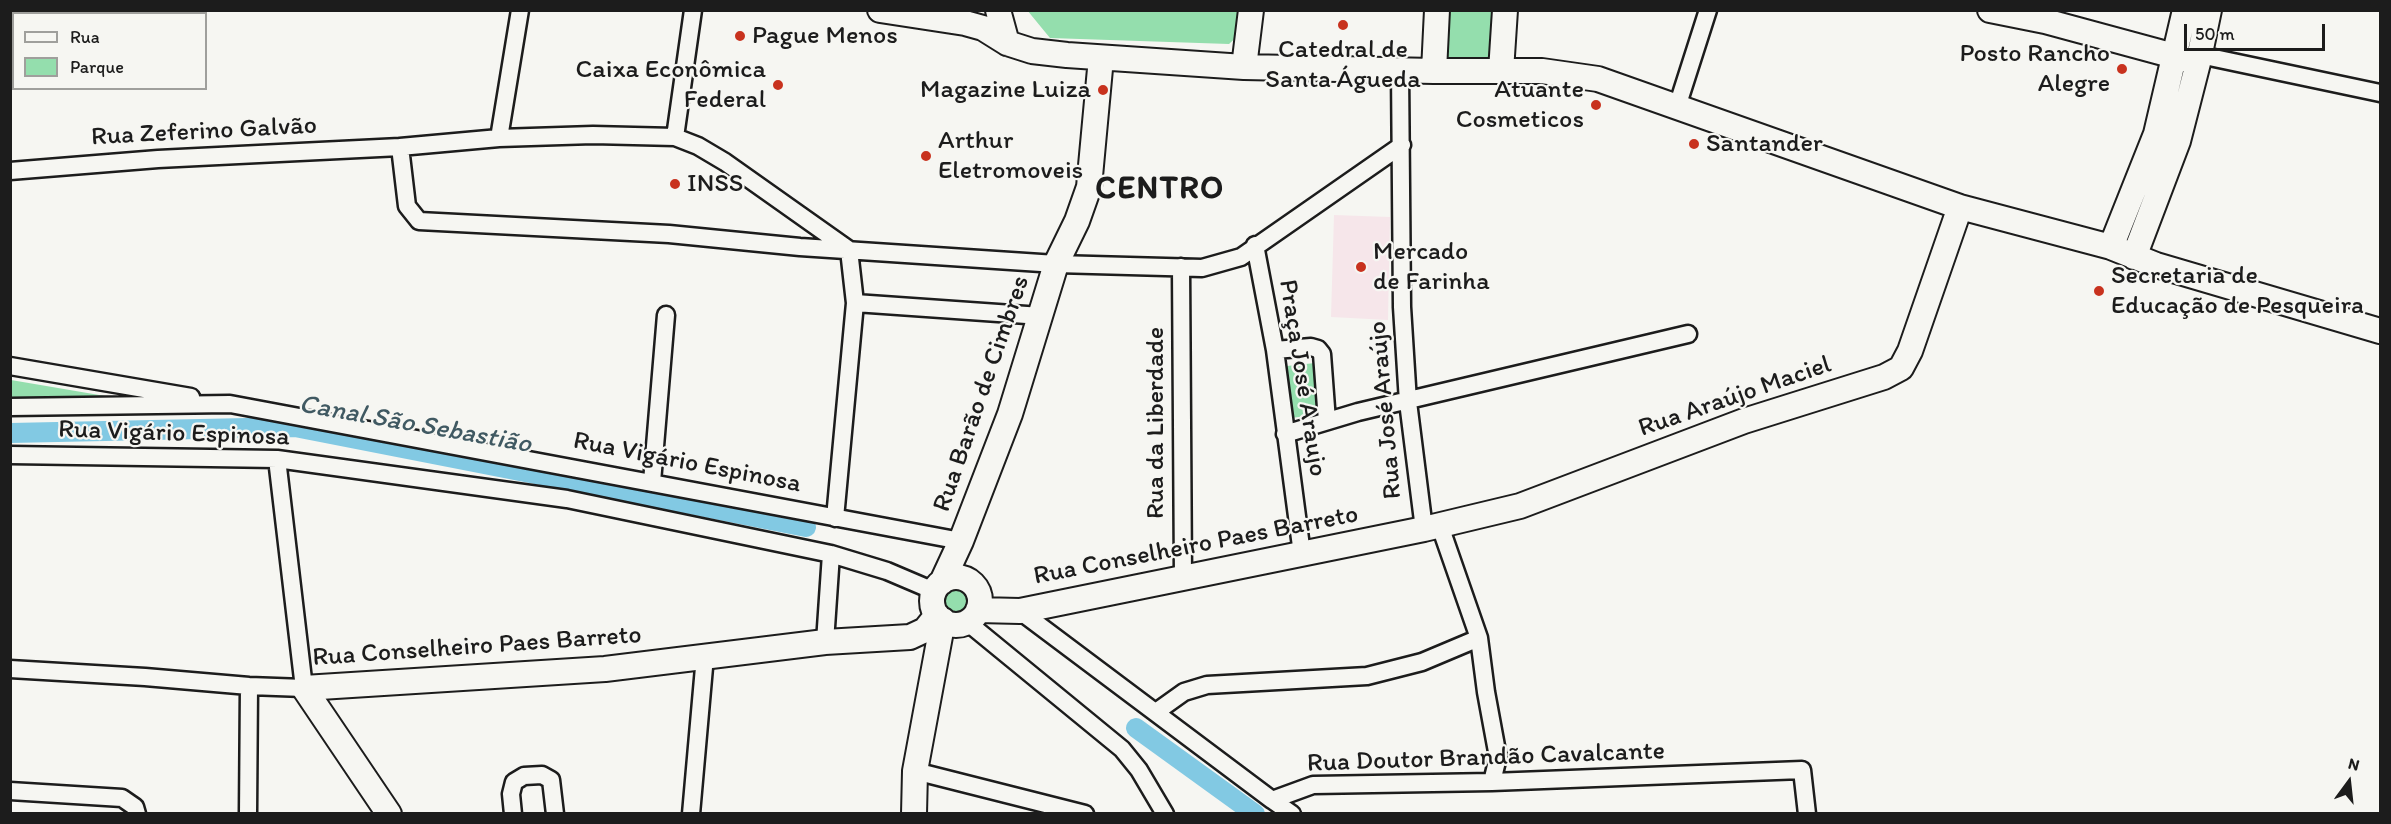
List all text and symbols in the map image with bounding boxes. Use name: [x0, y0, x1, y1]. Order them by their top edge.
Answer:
legend: [12, 12, 207, 90]
scale bar: [2187, 12, 2328, 50]
marker: Catedral de Santa Águeda: [1336, 18, 1350, 32]
place label: Pague Menos: [752, 20, 898, 52]
text: 50 m: [2195, 23, 2235, 45]
text: Rua: [70, 26, 100, 48]
marker: Pague Menos: [733, 29, 747, 43]
place label: Catedral de Santa Águeda: [1265, 34, 1421, 96]
place label: Posto Rancho Alegre: [1959, 38, 2110, 100]
place label: Caixa Econômica Federal: [576, 54, 766, 116]
text: Parque: [70, 56, 124, 78]
marker: Posto Rancho Alegre: [2115, 62, 2129, 76]
place label: Magazine Luiza: [920, 74, 1091, 106]
place label: Atuante Cosmeticos: [1456, 74, 1584, 136]
marker: Caixa Econômica Federal: [771, 78, 785, 92]
marker: Magazine Luiza: [1096, 83, 1110, 97]
marker: Atuante Cosmeticos: [1589, 98, 1603, 112]
street label: Rua Zeferino Galvão: [90, 111, 318, 153]
place label: Arthur Eletromoveis: [938, 125, 1083, 186]
place label: Santander: [1706, 128, 1823, 160]
marker: Santander: [1687, 137, 1701, 151]
marker: Arthur Eletromoveis: [919, 149, 933, 163]
place label: INSS: [687, 168, 743, 200]
district label: CENTRO: [1095, 171, 1225, 209]
marker: INSS: [668, 177, 682, 191]
place label: Mercado de Farinha: [1373, 236, 1490, 298]
marker: Mercado de Farinha: [1354, 260, 1368, 274]
place label: Secretaria de Educação de Pesqueira: [2111, 260, 2364, 322]
street label: Rua Barão de Cimbres: [927, 272, 1037, 516]
street label: Praça José Araujo: [1271, 277, 1333, 479]
marker: Secretaria de Educação de Pesqueira: [2092, 284, 2106, 298]
street label: Rua José Araújo: [1363, 320, 1409, 500]
street label: Rua da Liberdade: [1140, 327, 1172, 519]
street label: Rua Araújo Maciel: [1635, 349, 1835, 445]
water label: Canal São Sebastião: [296, 389, 534, 461]
street label: Rua Vigário Espinosa: [58, 414, 290, 454]
street label: Rua Vigário Espinosa: [570, 426, 804, 500]
street label: Rua Conselheiro Paes Barreto: [1031, 499, 1361, 593]
street label: Rua Conselheiro Paes Barreto: [311, 620, 643, 674]
street label: Rua Doutor Brandão Cavalcante: [1306, 736, 1666, 780]
north arrow: [2319, 752, 2379, 812]
text: N: [2346, 754, 2361, 775]

